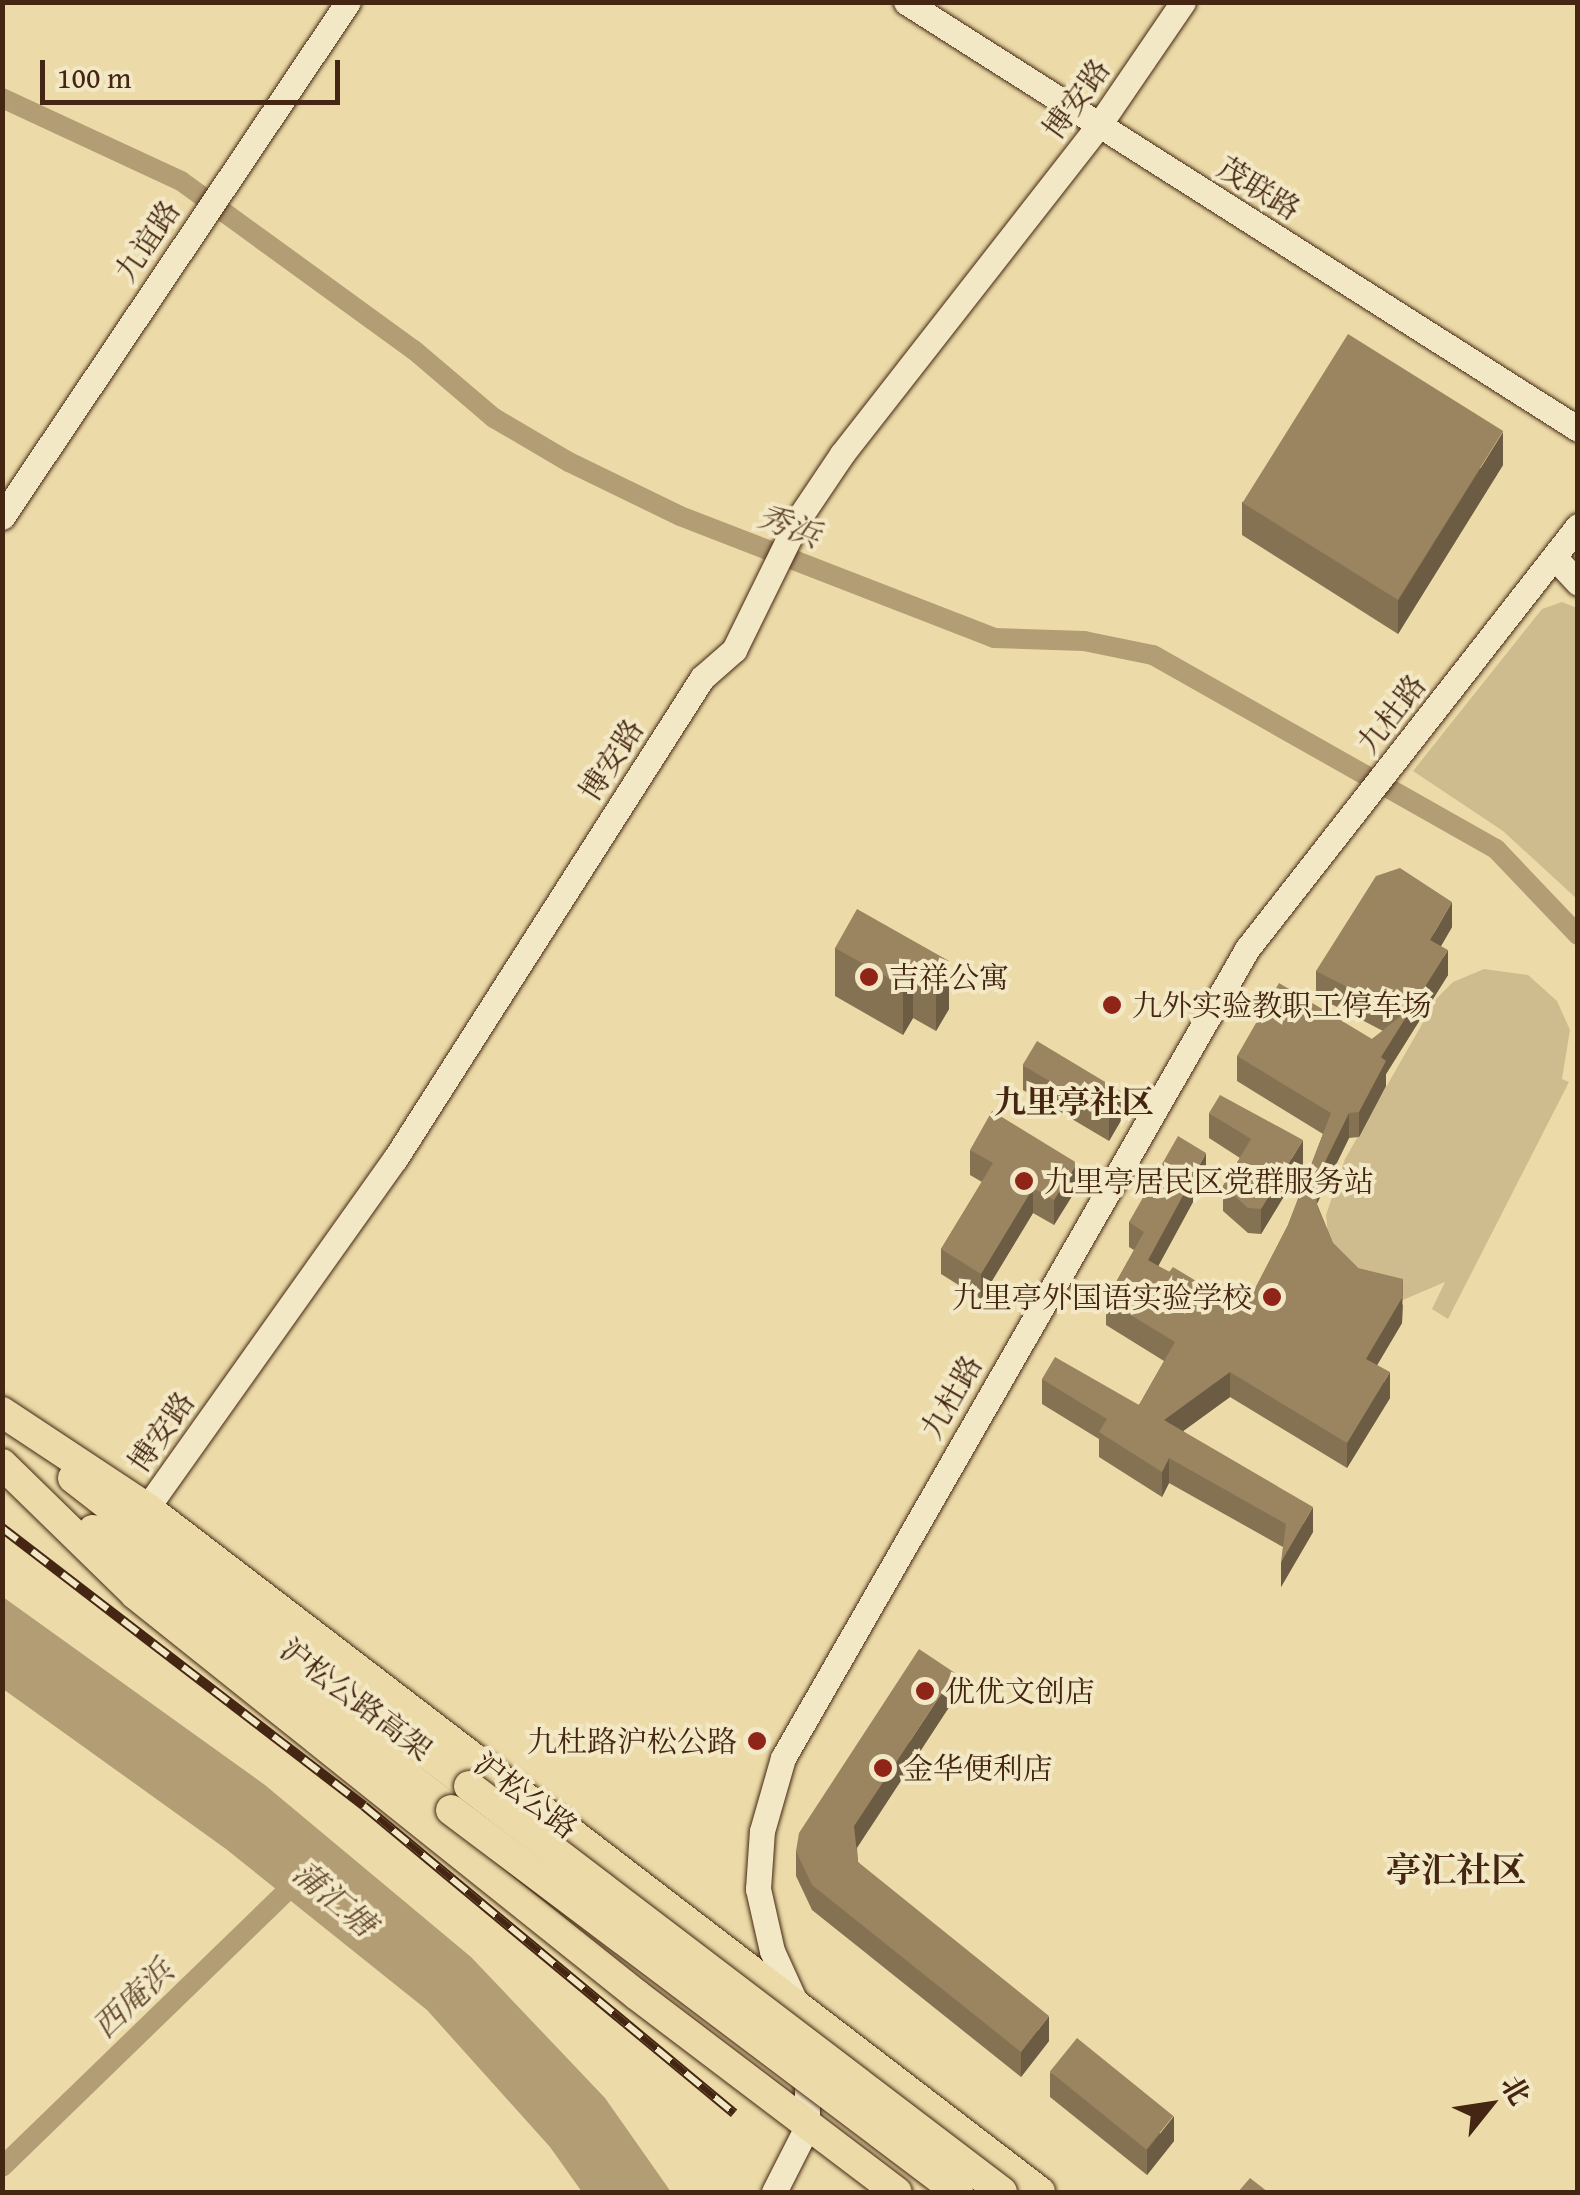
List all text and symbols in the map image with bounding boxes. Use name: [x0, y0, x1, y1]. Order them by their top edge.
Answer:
scale bar: [45, 40, 345, 102]
street label: 博安路: [1035, 52, 1117, 146]
text: 100 m: [57, 55, 131, 99]
street label: 茂联路: [1211, 149, 1307, 227]
street label: 九谊路: [107, 194, 187, 288]
water label: 秀浜: [752, 497, 826, 555]
street label: 九杜路: [1349, 667, 1433, 761]
street label: 博安路: [571, 712, 651, 808]
place label: 吉祥公寓: [889, 959, 1009, 995]
marker: 吉祥公寓: [858, 966, 880, 988]
place label: 九外实验教职工停车场: [1132, 987, 1432, 1023]
marker: 九外实验教职工停车场: [1101, 994, 1123, 1016]
district label: 九里亭社区: [994, 1083, 1154, 1121]
place label: 九里亭居民区党群服务站: [1044, 1163, 1374, 1199]
marker: 九里亭居民区党群服务站: [1013, 1170, 1035, 1192]
place label: 九里亭外国语实验学校: [952, 1279, 1252, 1315]
marker: 九里亭外国语实验学校: [1261, 1286, 1283, 1308]
street label: 九杜路: [913, 1349, 989, 1445]
street label: 博安路: [120, 1385, 202, 1479]
street label: 沪松公路高架: [273, 1630, 439, 1768]
place label: 优优文创店: [945, 1673, 1095, 1709]
marker: 优优文创店: [914, 1680, 936, 1702]
place label: 九杜路沪松公路: [527, 1723, 737, 1759]
marker: 九杜路沪松公路: [746, 1730, 768, 1752]
street label: 沪松公路: [467, 1745, 585, 1845]
place label: 金华便利店: [903, 1750, 1053, 1786]
marker: 金华便利店: [872, 1757, 894, 1779]
district label: 亭汇社区: [1386, 1849, 1526, 1891]
water label: 蒲汇塘: [285, 1853, 383, 1945]
water label: 西庵浜: [85, 1952, 181, 2046]
north arrow: [1440, 2055, 1540, 2155]
text: 北: [1492, 2067, 1541, 2112]

